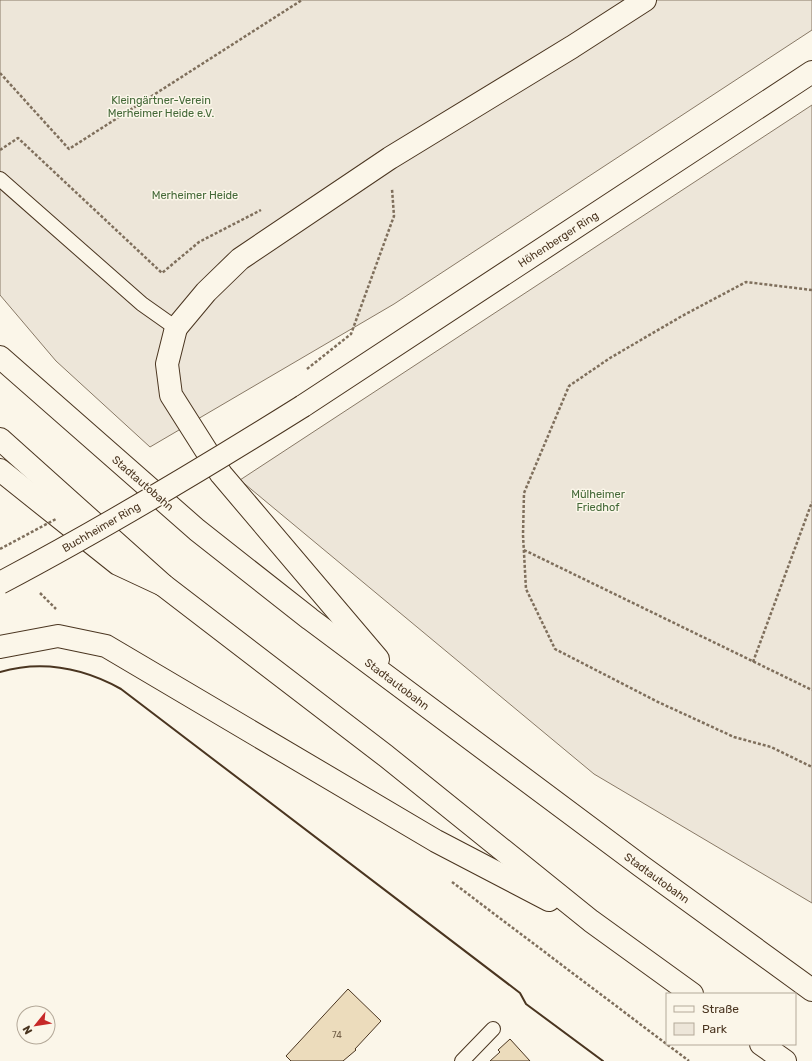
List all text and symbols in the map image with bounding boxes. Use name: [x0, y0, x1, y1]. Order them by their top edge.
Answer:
park label: Kleingärtner-Verein Merheimer Heide e.V.: [108, 94, 215, 120]
park label: Merheimer Heide: [152, 189, 238, 202]
street label: Höhenberger Ring: [516, 209, 601, 270]
street label: Stadtautobahn: [109, 453, 176, 514]
park label: Mülheimer Friedhof: [571, 488, 626, 514]
street label: Buchheimer Ring: [60, 500, 143, 555]
street label: Stadtautobahn: [362, 656, 432, 713]
street label: Stadtautobahn: [622, 850, 692, 906]
legend: [666, 993, 796, 1045]
text: Straße: [702, 1002, 739, 1016]
north arrow: [16, 1005, 56, 1045]
text: Park: [702, 1022, 728, 1036]
text: N: [20, 1023, 35, 1036]
house number: 74: [332, 1030, 342, 1040]

